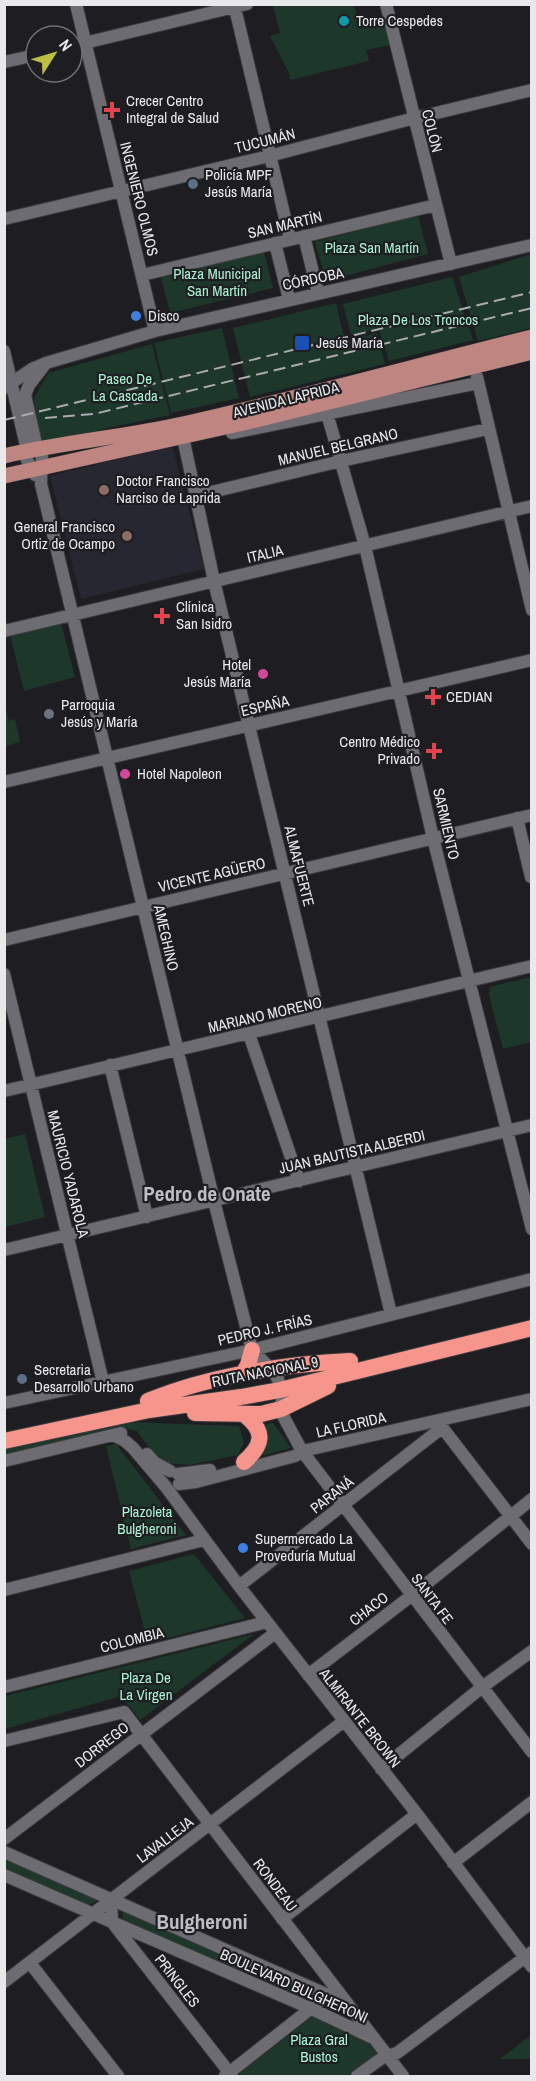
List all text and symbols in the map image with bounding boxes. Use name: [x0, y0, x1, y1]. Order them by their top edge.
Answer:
place label: Torre Cespedes: [356, 10, 443, 31]
marker: Torre Cespedes: [337, 14, 351, 28]
north arrow: [24, 24, 84, 84]
text: N: [54, 35, 78, 55]
place label: Crecer Centro Integral de Salud: [126, 90, 219, 128]
marker: Crecer Centro Integral de Salud: [103, 101, 121, 119]
street label: COLÓN: [417, 107, 448, 155]
street label: TUCUMÁN: [233, 123, 297, 158]
street label: INGENIERO OLMOS: [115, 140, 164, 258]
place label: Policía MPF Jesús María: [205, 164, 272, 202]
marker: Policía MPF Jesús María: [186, 177, 200, 191]
street label: SAN MARTÍN: [246, 206, 324, 243]
park label: Plaza San Martín: [325, 237, 419, 258]
street label: CÓRDOBA: [280, 262, 346, 295]
park label: Plaza Municipal San Martín: [173, 263, 261, 301]
place label: Disco: [148, 305, 180, 326]
marker: Disco: [129, 309, 143, 323]
park label: Plaza De Los Troncos: [358, 309, 478, 330]
place label: Jesús María: [316, 332, 383, 353]
marker: Jesús María: [293, 334, 311, 352]
park label: Paseo De La Cascada: [92, 368, 158, 406]
street label: AVENIDA LAPRIDA: [230, 376, 342, 423]
street label: MANUEL BELGRANO: [276, 422, 400, 471]
place label: Doctor Francisco Narciso de Laprida: [116, 470, 221, 508]
marker: Doctor Francisco Narciso de Laprida: [97, 483, 111, 497]
place label: General Francisco Ortiz de Ocampo: [14, 516, 115, 554]
marker: General Francisco Ortiz de Ocampo: [120, 529, 134, 543]
street label: ITALIA: [245, 539, 286, 568]
place label: Clínica San Isidro: [176, 596, 232, 634]
marker: Clínica San Isidro: [153, 607, 171, 625]
place label: Hotel Jesús María: [184, 654, 251, 692]
marker: Hotel Jesús María: [256, 667, 270, 681]
place label: CEDIAN: [446, 686, 492, 707]
marker: CEDIAN: [424, 688, 442, 706]
street label: ESPAÑA: [239, 690, 292, 721]
place label: Parroquia Jesús y María: [61, 694, 138, 732]
marker: Parroquia Jesús y María: [42, 707, 56, 721]
place label: Centro Médico Privado: [339, 731, 420, 769]
marker: Centro Médico Privado: [425, 742, 443, 760]
place label: Hotel Napoleon: [137, 763, 222, 784]
marker: Hotel Napoleon: [118, 767, 132, 781]
street label: SARMIENTO: [428, 786, 465, 862]
street label: ALMAFUERTE: [279, 822, 320, 908]
street label: VICENTE AGÜERO: [156, 852, 268, 897]
street label: AMEGHINO: [148, 902, 184, 973]
street label: MARIANO MORENO: [206, 991, 324, 1038]
street label: MAURICIO YADAROLA: [42, 1108, 95, 1241]
street label: JUAN BAUTISTA ALBERDI: [277, 1124, 427, 1179]
district label: Pedro de Onate: [143, 1179, 271, 1208]
street label: PEDRO J. FRÍAS: [216, 1308, 314, 1351]
street label: RUTA NACIONAL 9: [210, 1351, 320, 1392]
place label: Secretaria Desarrollo Urbano: [34, 1359, 134, 1397]
marker: Secretaria Desarrollo Urbano: [15, 1372, 29, 1386]
street label: LA FLORIDA: [314, 1406, 389, 1443]
street label: PARANÁ: [306, 1471, 358, 1518]
park label: Plazoleta Bulgheroni: [117, 1501, 177, 1539]
place label: Supermercado La Proveduría Mutual: [255, 1528, 356, 1566]
marker: Supermercado La Proveduría Mutual: [236, 1541, 250, 1555]
street label: SANTA FE: [406, 1569, 458, 1628]
street label: CHACO: [345, 1587, 393, 1631]
street label: COLOMBIA: [98, 1621, 167, 1658]
street label: ALMIRANTE BROWN: [314, 1663, 406, 1772]
park label: Plaza De La Virgen: [119, 1667, 173, 1705]
street label: DORREGO: [70, 1717, 133, 1772]
street label: LAVALLEJA: [132, 1811, 198, 1868]
street label: RONDEAU: [249, 1854, 302, 1916]
district label: Bulgheroni: [157, 1907, 247, 1936]
street label: BOULEVARD BULGHERONI: [217, 1943, 371, 2028]
street label: PRINGLES: [150, 1950, 205, 2012]
park label: Plaza Gral Bustos: [290, 2029, 348, 2067]

